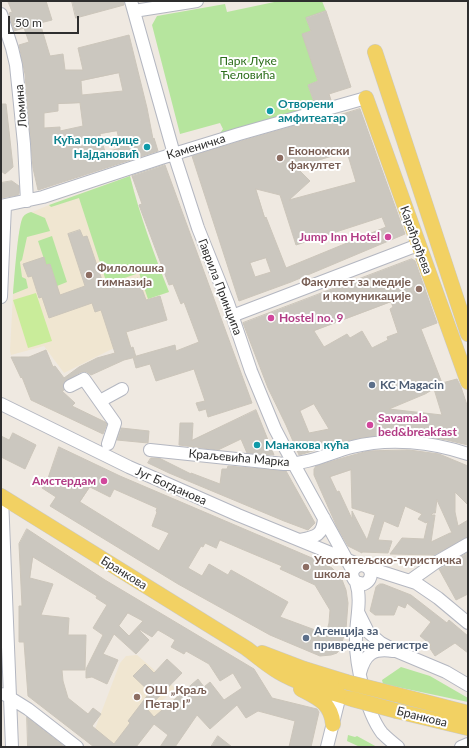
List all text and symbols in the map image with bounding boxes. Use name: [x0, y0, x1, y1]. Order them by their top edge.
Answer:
scale bar: [10, 8, 81, 34]
text: 50 m: [15, 15, 42, 30]
park label: Парк Луке Ћеловића: [219, 54, 277, 82]
street label: Ломина: [12, 84, 30, 128]
place label: Отворени амфитеатар: [278, 97, 346, 125]
marker: Отворени амфитеатар: [265, 106, 275, 116]
street label: Каменичка: [165, 131, 227, 163]
place label: Кућа породице Најдановић: [54, 133, 139, 161]
marker: Кућа породице Најдановић: [142, 142, 152, 152]
place label: Економски факултет: [288, 144, 350, 172]
marker: Економски факултет: [275, 153, 285, 163]
street label: Карађорђева: [397, 204, 435, 276]
place label: Jump Inn Hotel: [299, 230, 380, 244]
marker: Jump Inn Hotel: [383, 232, 393, 242]
street label: Гаврила Принципа: [195, 237, 245, 337]
place label: Филолошка гимназија: [97, 261, 164, 289]
marker: Филолошка гимназија: [84, 270, 94, 280]
place label: Факултет за медије и комуникације: [301, 275, 411, 303]
marker: Факултет за медије и комуникације: [414, 284, 424, 294]
place label: Hostel no. 9: [279, 311, 343, 325]
marker: Hostel no. 9: [266, 313, 276, 323]
place label: KC Magacin: [380, 378, 444, 392]
marker: KC Magacin: [367, 380, 377, 390]
place label: Savamala bed&breakfast: [378, 411, 457, 439]
marker: Savamala bed&breakfast: [365, 420, 375, 430]
place label: Манакова кућа: [265, 438, 349, 452]
marker: Манакова кућа: [252, 440, 262, 450]
street label: Краљевића Марка: [188, 446, 290, 470]
street label: Југ Богданова: [133, 464, 209, 508]
place label: Амстердам: [32, 474, 96, 488]
marker: Амстердам: [99, 476, 109, 486]
street label: Бранкова: [98, 553, 150, 593]
place label: Угоститељско-туристичка школа: [314, 553, 462, 581]
marker: Угоститељско-туристичка школа: [301, 562, 311, 572]
place label: Агенција за привредне регистре: [314, 624, 428, 652]
marker: Агенција за привредне регистре: [301, 633, 311, 643]
place label: ОШ „Краљ Петар I”: [145, 683, 206, 711]
marker: ОШ „Краљ Петар I”: [132, 692, 142, 702]
street label: Бранкова: [395, 704, 449, 730]

